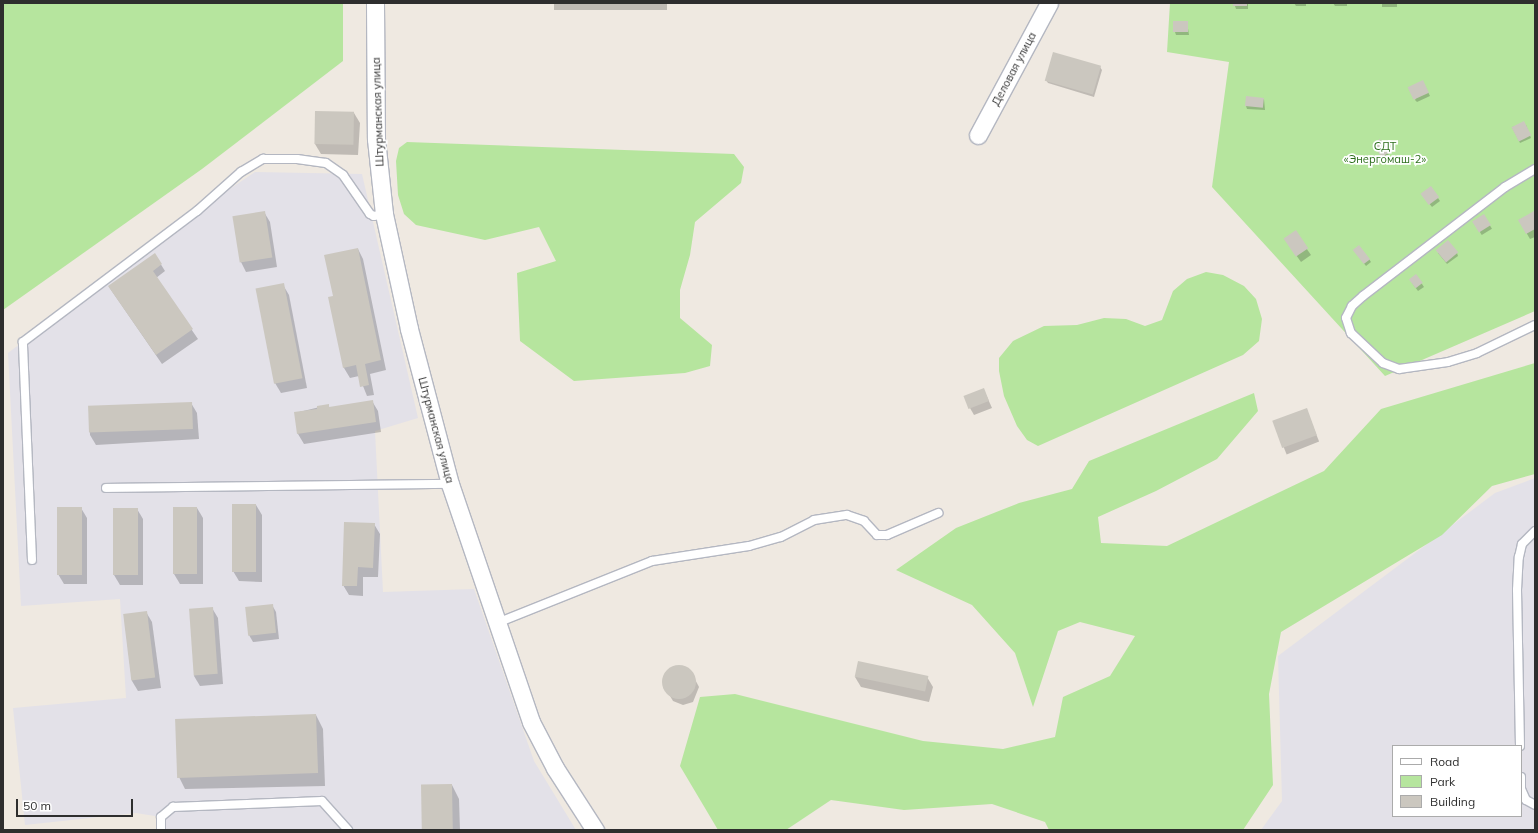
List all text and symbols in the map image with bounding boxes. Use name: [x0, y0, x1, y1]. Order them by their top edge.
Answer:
street label: Деловая улица: [989, 30, 1039, 108]
street label: Штурманская улица: [369, 57, 387, 167]
park label: СДТ «Энергомаш-2»: [1344, 140, 1426, 166]
street label: Штурманская улица: [415, 375, 457, 485]
legend: [1392, 745, 1522, 817]
text: Road: [1430, 754, 1459, 769]
text: Park: [1430, 774, 1455, 789]
scale bar: [18, 791, 135, 817]
text: Building: [1430, 794, 1475, 809]
text: 50 m: [23, 798, 51, 813]

